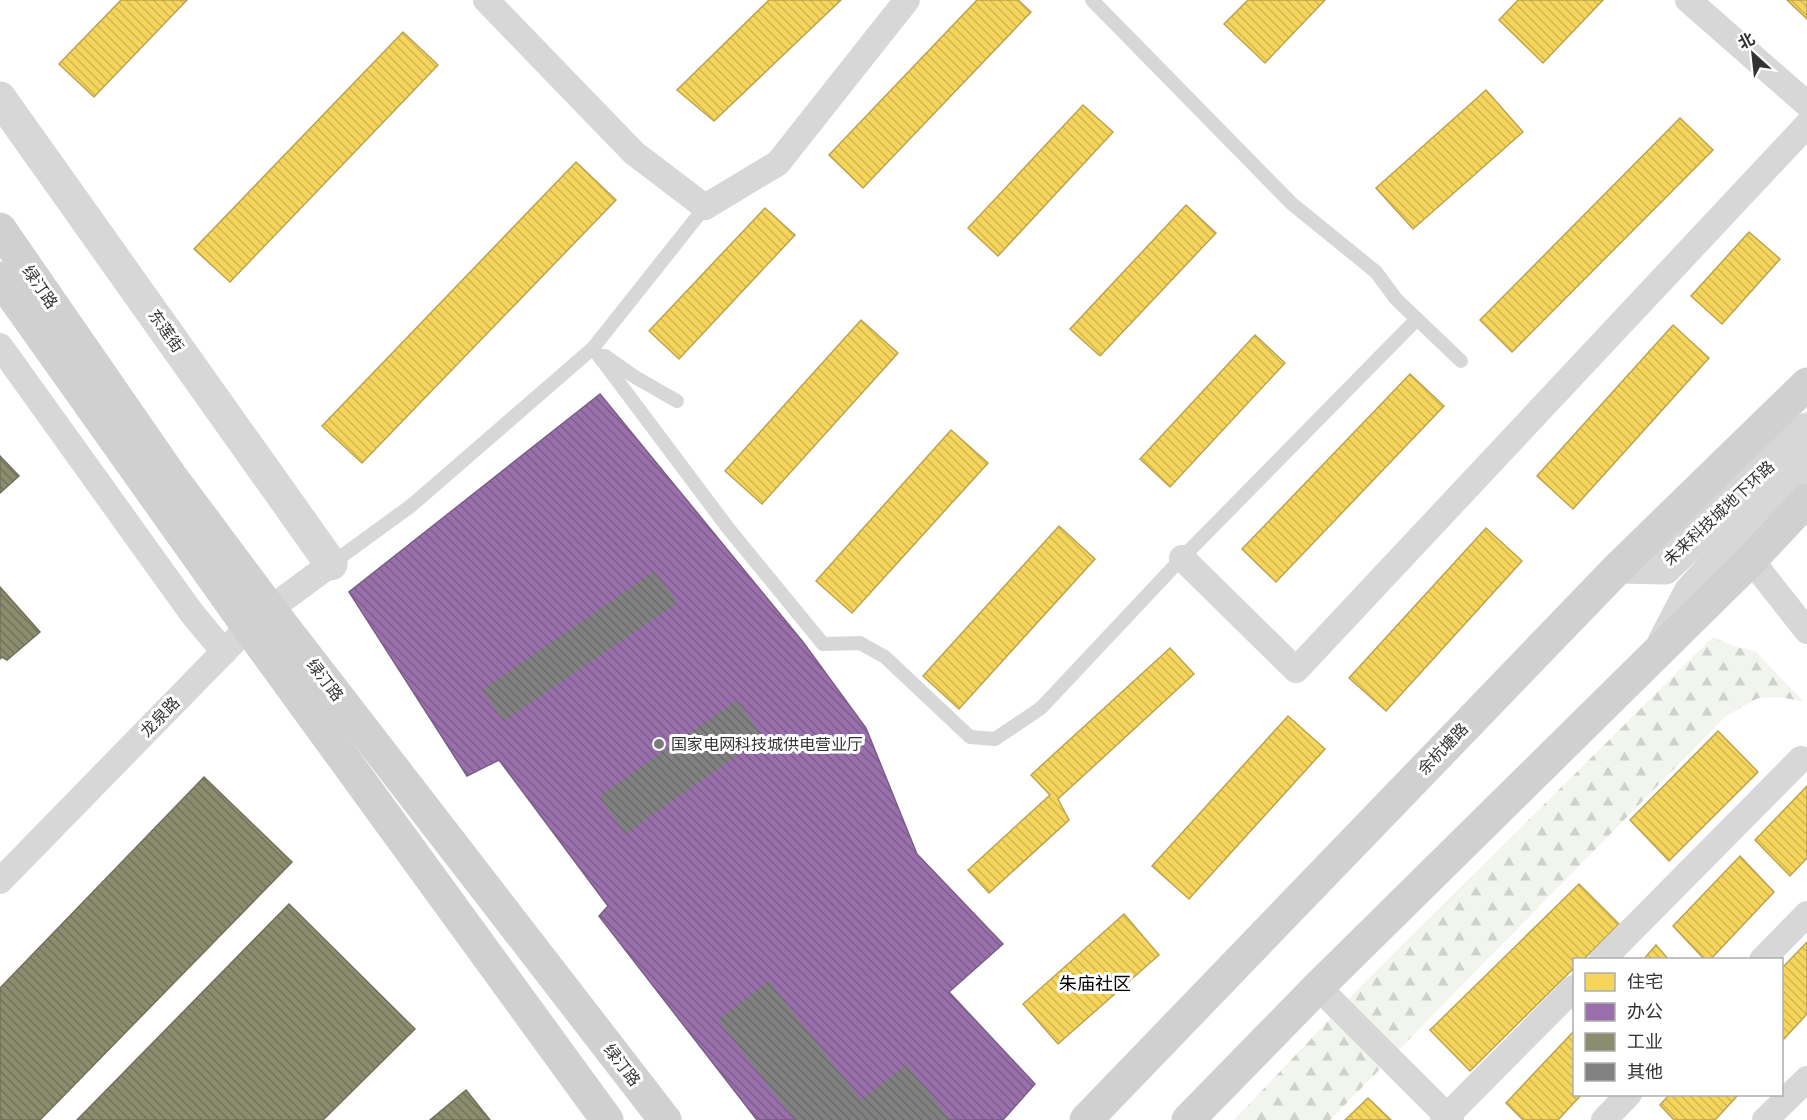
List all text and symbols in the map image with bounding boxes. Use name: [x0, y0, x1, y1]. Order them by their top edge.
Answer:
north arrow: [1723, 24, 1783, 84]
text: 北: [1735, 29, 1758, 53]
street label: 绿汀路: [18, 262, 62, 312]
street label: 东莲街: [144, 306, 188, 356]
street label: 未来科技城地下环路: [1660, 457, 1778, 569]
street label: 绿汀路: [303, 655, 347, 705]
street label: 龙泉路: [136, 693, 184, 741]
street label: 余杭塘路: [1414, 719, 1472, 779]
place label: 国家电网科技城供电营业厅: [671, 735, 863, 754]
marker: 国家电网科技城供电营业厅: [652, 737, 666, 751]
legend: [1573, 958, 1783, 1096]
text: 住宅: [1627, 971, 1663, 993]
district label: 朱庙社区: [1059, 973, 1131, 995]
text: 办公: [1627, 1001, 1663, 1023]
text: 工业: [1627, 1031, 1663, 1053]
street label: 绿汀路: [600, 1040, 644, 1090]
text: 其他: [1627, 1061, 1663, 1083]

